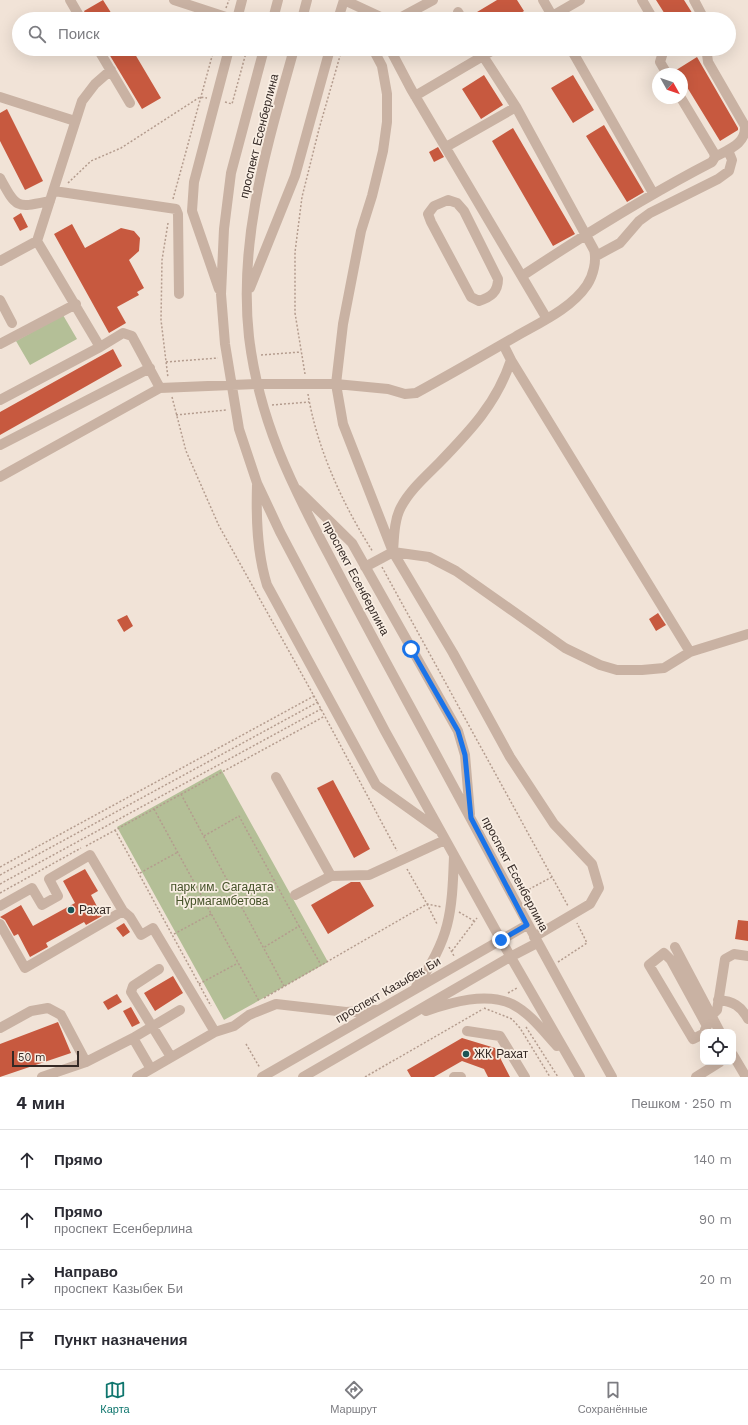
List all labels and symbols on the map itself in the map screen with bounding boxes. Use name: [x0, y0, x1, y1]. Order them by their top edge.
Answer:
north arrow: [652, 68, 688, 104]
street label: проспект Есенберлина: [237, 72, 281, 200]
street label: проспект Есенберлина: [320, 518, 392, 638]
route start: [402, 640, 420, 658]
street label: проспект Есенберлина: [479, 814, 551, 934]
park label: парк им. Сагадата Нурмагамбетова: [170, 880, 274, 908]
place label: Рахат: [79, 903, 112, 917]
marker: Рахат: [66, 905, 76, 915]
route end: [492, 931, 510, 949]
street label: проспект Казыбек Би: [333, 954, 443, 1026]
place label: ЖК Рахат: [474, 1047, 529, 1061]
scale bar: [12, 1049, 79, 1068]
marker: ЖК Рахат: [461, 1049, 471, 1059]

